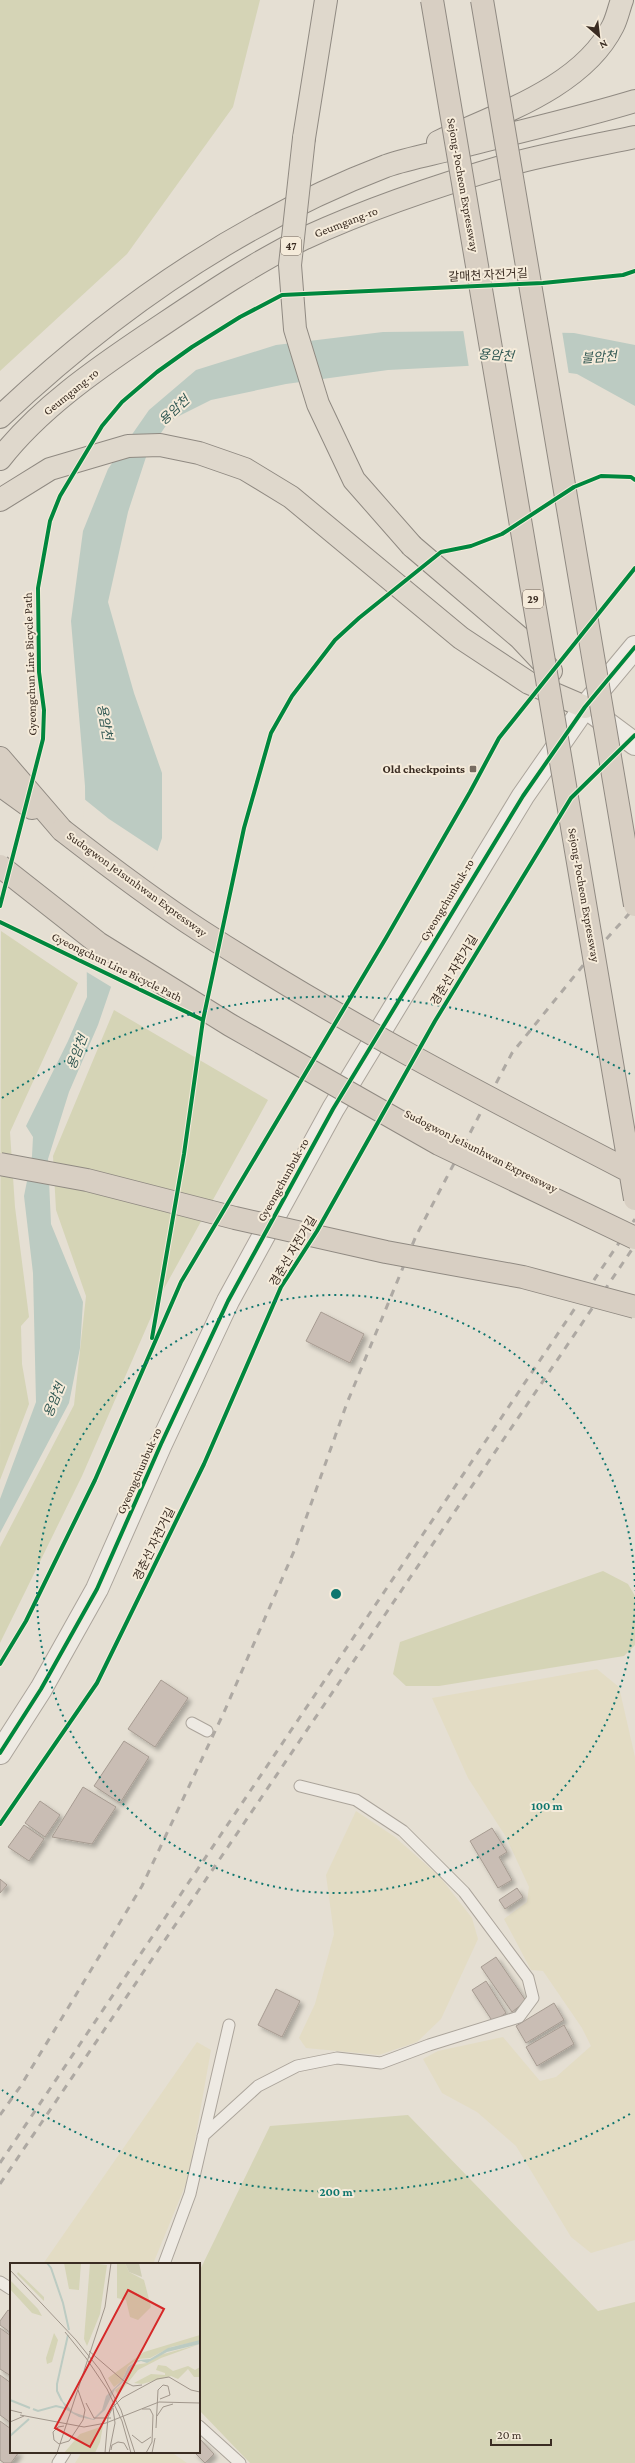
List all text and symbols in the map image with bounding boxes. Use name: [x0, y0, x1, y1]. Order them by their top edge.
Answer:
north arrow: [579, 16, 619, 56]
text: N: [597, 38, 610, 52]
street label: Sejong-Pocheon Expressway: [444, 117, 482, 254]
street label: Geumgang-ro: [312, 204, 380, 240]
road number: 47: [281, 237, 301, 255]
street label: 갈매천 자전거길: [448, 266, 528, 284]
water label: 용암천: [478, 346, 515, 364]
water label: 불암천: [581, 348, 618, 366]
street label: Geumgang-ro: [41, 366, 101, 418]
water label: 용암천: [156, 392, 193, 428]
road number: 29: [523, 590, 543, 608]
street label: Gyeongchun Line Bicycle Path: [20, 592, 39, 736]
water label: 용암천: [94, 703, 116, 742]
place label: Old checkpoints: [382, 762, 465, 776]
marker: Old checkpoints: [468, 764, 478, 774]
street label: Sejong-Pocheon Expressway: [565, 827, 603, 964]
street label: Sudogwon Je1sunhwan Expressway: [64, 828, 210, 940]
street label: Gyeongchunbuk-ro: [417, 856, 477, 943]
street label: Gyeongchun Line Bicycle Path: [50, 929, 185, 1005]
street label: 경춘선 자전거길: [428, 932, 480, 1008]
water label: 용암천: [64, 1032, 91, 1071]
street label: Sudogwon Je1sunhwan Expressway: [402, 1106, 560, 1196]
street label: Gyeongchunbuk-ro: [254, 1136, 312, 1224]
street label: 경춘선 자전거길: [267, 1213, 319, 1289]
water label: 용암천: [40, 1380, 68, 1419]
street label: Gyeongchunbuk-ro: [114, 1426, 164, 1516]
street label: 경춘선 자전거길: [130, 1505, 178, 1583]
centre of rings: [329, 1587, 343, 1601]
text: 100 m: [531, 1799, 564, 1813]
text: 200 m: [319, 2185, 353, 2199]
inset map: [10, 2263, 200, 2453]
scale bar: [491, 2421, 551, 2447]
text: 20 m: [497, 2428, 522, 2442]

